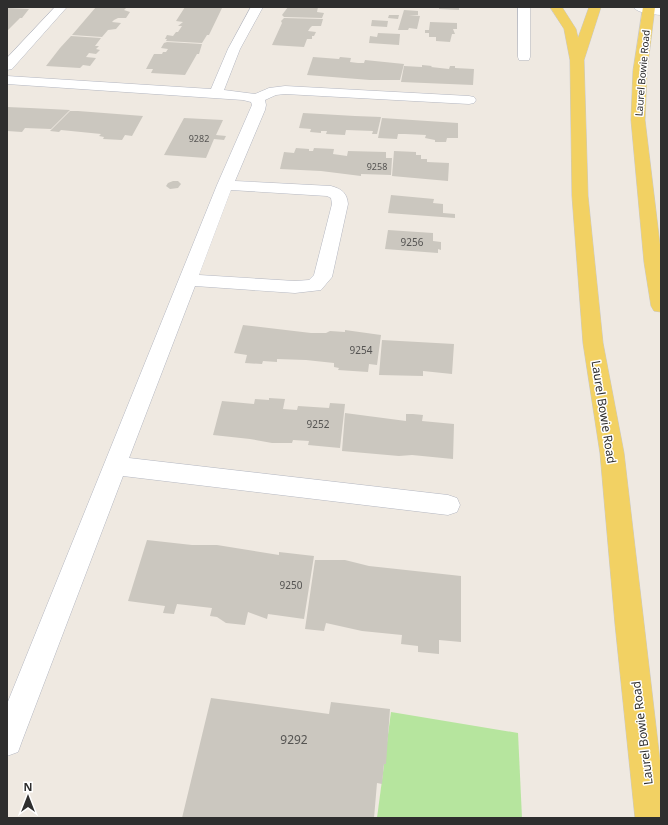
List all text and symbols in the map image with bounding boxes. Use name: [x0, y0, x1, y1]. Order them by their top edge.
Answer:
street label: Laurel Bowie Road: [631, 29, 653, 117]
house number: 9282: [189, 132, 209, 145]
house number: 9258: [367, 160, 387, 173]
house number: 9256: [401, 235, 424, 249]
house number: 9254: [350, 343, 373, 357]
street label: Laurel Bowie Road: [587, 359, 621, 465]
house number: 9252: [307, 417, 330, 431]
house number: 9250: [280, 578, 303, 592]
street label: Laurel Bowie Road: [627, 680, 657, 786]
house number: 9292: [280, 731, 308, 748]
north arrow: [8, 777, 48, 817]
text: N: [24, 779, 32, 794]

